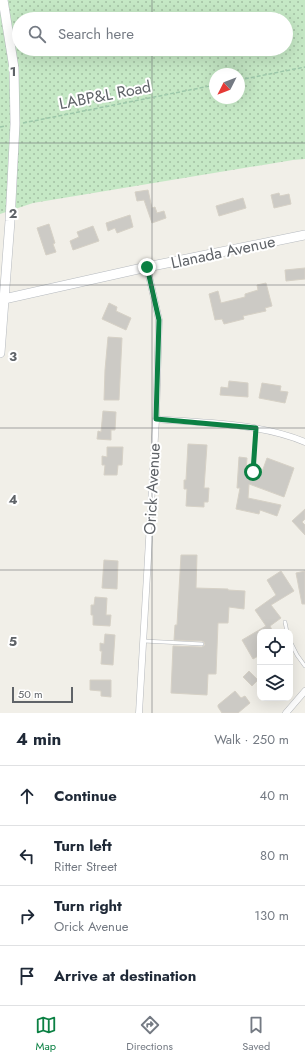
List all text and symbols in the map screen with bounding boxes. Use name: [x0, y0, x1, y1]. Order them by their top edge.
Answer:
search box: [12, 12, 293, 56]
icon: search: [26, 23, 48, 45]
text: Search here: [58, 23, 134, 45]
text: 1: [10, 62, 16, 81]
north arrow: [209, 68, 245, 104]
street label: LABP&L Road: [57, 75, 153, 115]
text: 2: [9, 204, 17, 223]
street label: Llanada Avenue: [169, 230, 277, 274]
route end: [138, 258, 156, 276]
text: 3: [9, 347, 17, 366]
street label: Orick Avenue: [138, 443, 166, 535]
route start: [244, 463, 262, 481]
text: 4: [8, 490, 18, 509]
map controls: [257, 629, 293, 701]
button: locate: [257, 629, 293, 665]
text: 5: [9, 632, 17, 651]
button: layers: [257, 665, 293, 701]
scale bar: [12, 685, 73, 704]
text: 50 m: [18, 686, 43, 702]
text: 4 min: [16, 727, 61, 751]
text: Walk · 250 m: [214, 730, 289, 749]
icon: ahead: [16, 785, 38, 807]
text: Continue: [54, 785, 117, 807]
text: 40 m: [260, 786, 289, 805]
text: Turn left: [54, 835, 112, 857]
icon: left: [16, 845, 38, 867]
text: 80 m: [260, 846, 289, 865]
text: Ritter Street: [54, 857, 117, 876]
text: Turn right: [54, 895, 122, 917]
icon: right: [16, 905, 38, 927]
text: 130 m: [254, 906, 289, 925]
text: Orick Avenue: [54, 917, 128, 936]
icon: arrive: [16, 965, 38, 987]
text: Arrive at destination: [54, 965, 196, 987]
tab: Map: [35, 1014, 57, 1054]
tab: Directions: [126, 1014, 173, 1054]
tab: Saved: [242, 1014, 270, 1054]

